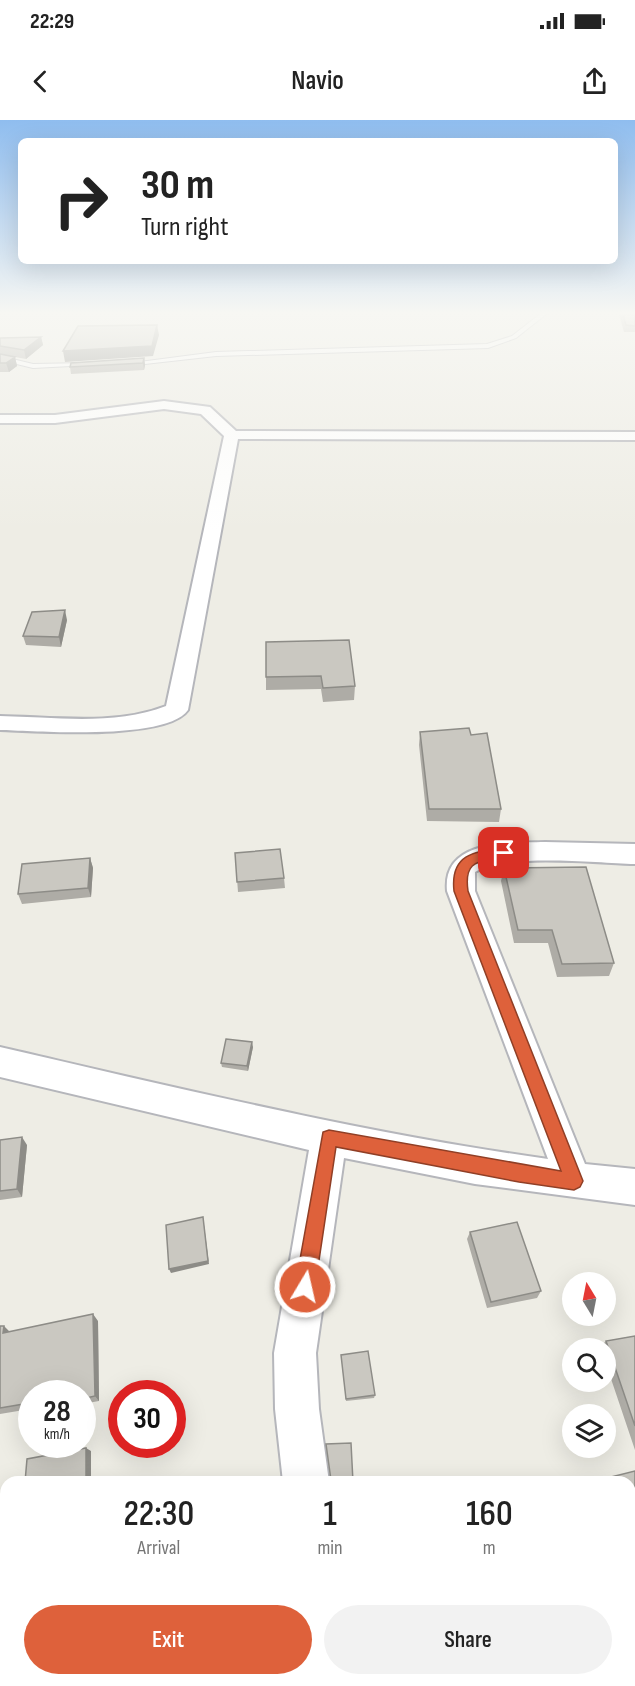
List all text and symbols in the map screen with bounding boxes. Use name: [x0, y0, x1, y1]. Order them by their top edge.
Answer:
text: 22:29: [30, 8, 74, 35]
icon: back: [24, 65, 57, 98]
text: Navio: [291, 65, 344, 97]
icon: share: [578, 65, 611, 98]
text: 30 m: [141, 160, 214, 211]
icon: right: [42, 162, 120, 240]
text: Turn right: [141, 211, 228, 243]
pin: [478, 827, 529, 878]
icon: arrive: [487, 836, 520, 869]
position arrow: [273, 1255, 337, 1319]
north arrow: [562, 1272, 616, 1326]
map controls: [562, 1272, 616, 1458]
button: search: [562, 1338, 616, 1392]
speed limit sign: 30: [108, 1380, 186, 1458]
text: 28: [43, 1394, 71, 1430]
button: layers: [562, 1404, 616, 1458]
text: km/h: [44, 1425, 70, 1444]
text: 22:30: [123, 1493, 194, 1536]
text: 1: [323, 1493, 337, 1536]
text: 160: [466, 1493, 513, 1536]
text: Arrival: [137, 1536, 180, 1560]
text: min: [317, 1536, 343, 1560]
text: m: [483, 1536, 496, 1560]
button: Exit: [24, 1605, 312, 1674]
button: Share: [324, 1605, 612, 1674]

